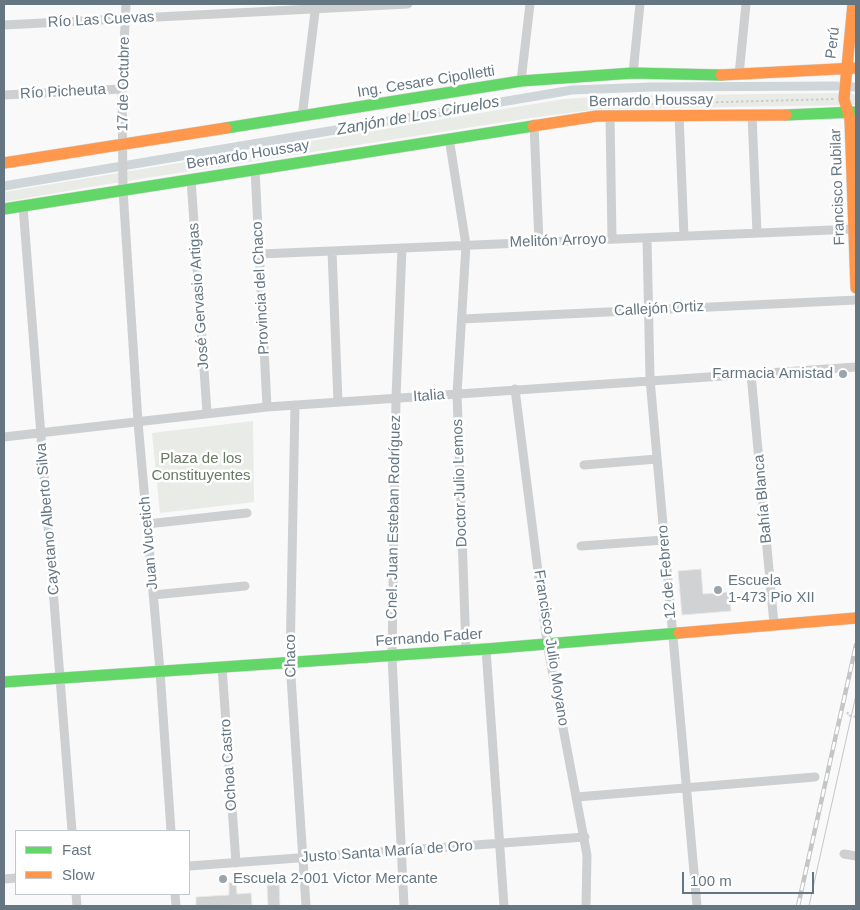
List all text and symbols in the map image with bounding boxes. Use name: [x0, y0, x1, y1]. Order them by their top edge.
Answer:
street label: Río Las Cuevas: [47, 8, 155, 32]
street label: Perú: [822, 26, 844, 60]
street label: 17 de Octubre: [114, 36, 134, 132]
street label: Ing. Cesare Cipolletti: [356, 62, 496, 102]
street label: Río Picheuta: [20, 81, 106, 103]
street label: Bernardo Houssay: [589, 91, 713, 111]
water label: Zanjón de Los Ciruelos: [335, 92, 501, 140]
street label: Francisco Rubilar: [827, 128, 849, 246]
street label: Bernardo Houssay: [185, 136, 311, 174]
street label: Provincia del Chaco: [249, 221, 273, 355]
street label: José Gervasio Artigas: [185, 222, 213, 370]
street label: Melitón Arroyo: [509, 230, 607, 252]
street label: Callejón Ortiz: [614, 298, 704, 320]
place label: Farmacia Amistad: [712, 365, 833, 383]
marker: Farmacia Amistad: [837, 368, 849, 380]
street label: Italia: [413, 386, 445, 406]
street label: Cnel. Juan Esteban Rodríguez: [383, 415, 405, 619]
street label: Doctor Julio Lemos: [449, 419, 471, 547]
street label: Cayetano Alberto Silva: [32, 442, 64, 596]
park label: Plaza de los Constituyentes: [151, 450, 251, 485]
street label: Bahía Blanca: [750, 454, 776, 544]
street label: Juan Vucetich: [136, 496, 162, 590]
street label: 12 de Febrero: [654, 524, 680, 620]
street label: Francisco Julio Moyano: [530, 569, 572, 727]
place label: Escuela 1-473 Pio XII: [728, 572, 815, 607]
marker: Escuela 1-473 Pio XII: [712, 584, 724, 596]
street label: Fernando Fader: [375, 625, 483, 651]
street label: Chaco: [282, 634, 300, 678]
street label: Ochoa Castro: [217, 718, 241, 812]
legend: [15, 830, 190, 895]
street label: Justo Santa María de Oro: [301, 837, 473, 867]
text: Fast: [62, 841, 91, 858]
scale bar: [685, 862, 818, 894]
text: Slow: [62, 866, 95, 883]
place label: Escuela 2-001 Victor Mercante: [233, 870, 438, 888]
text: 100 m: [690, 872, 732, 889]
marker: Escuela 2-001 Victor Mercante: [217, 873, 229, 885]

